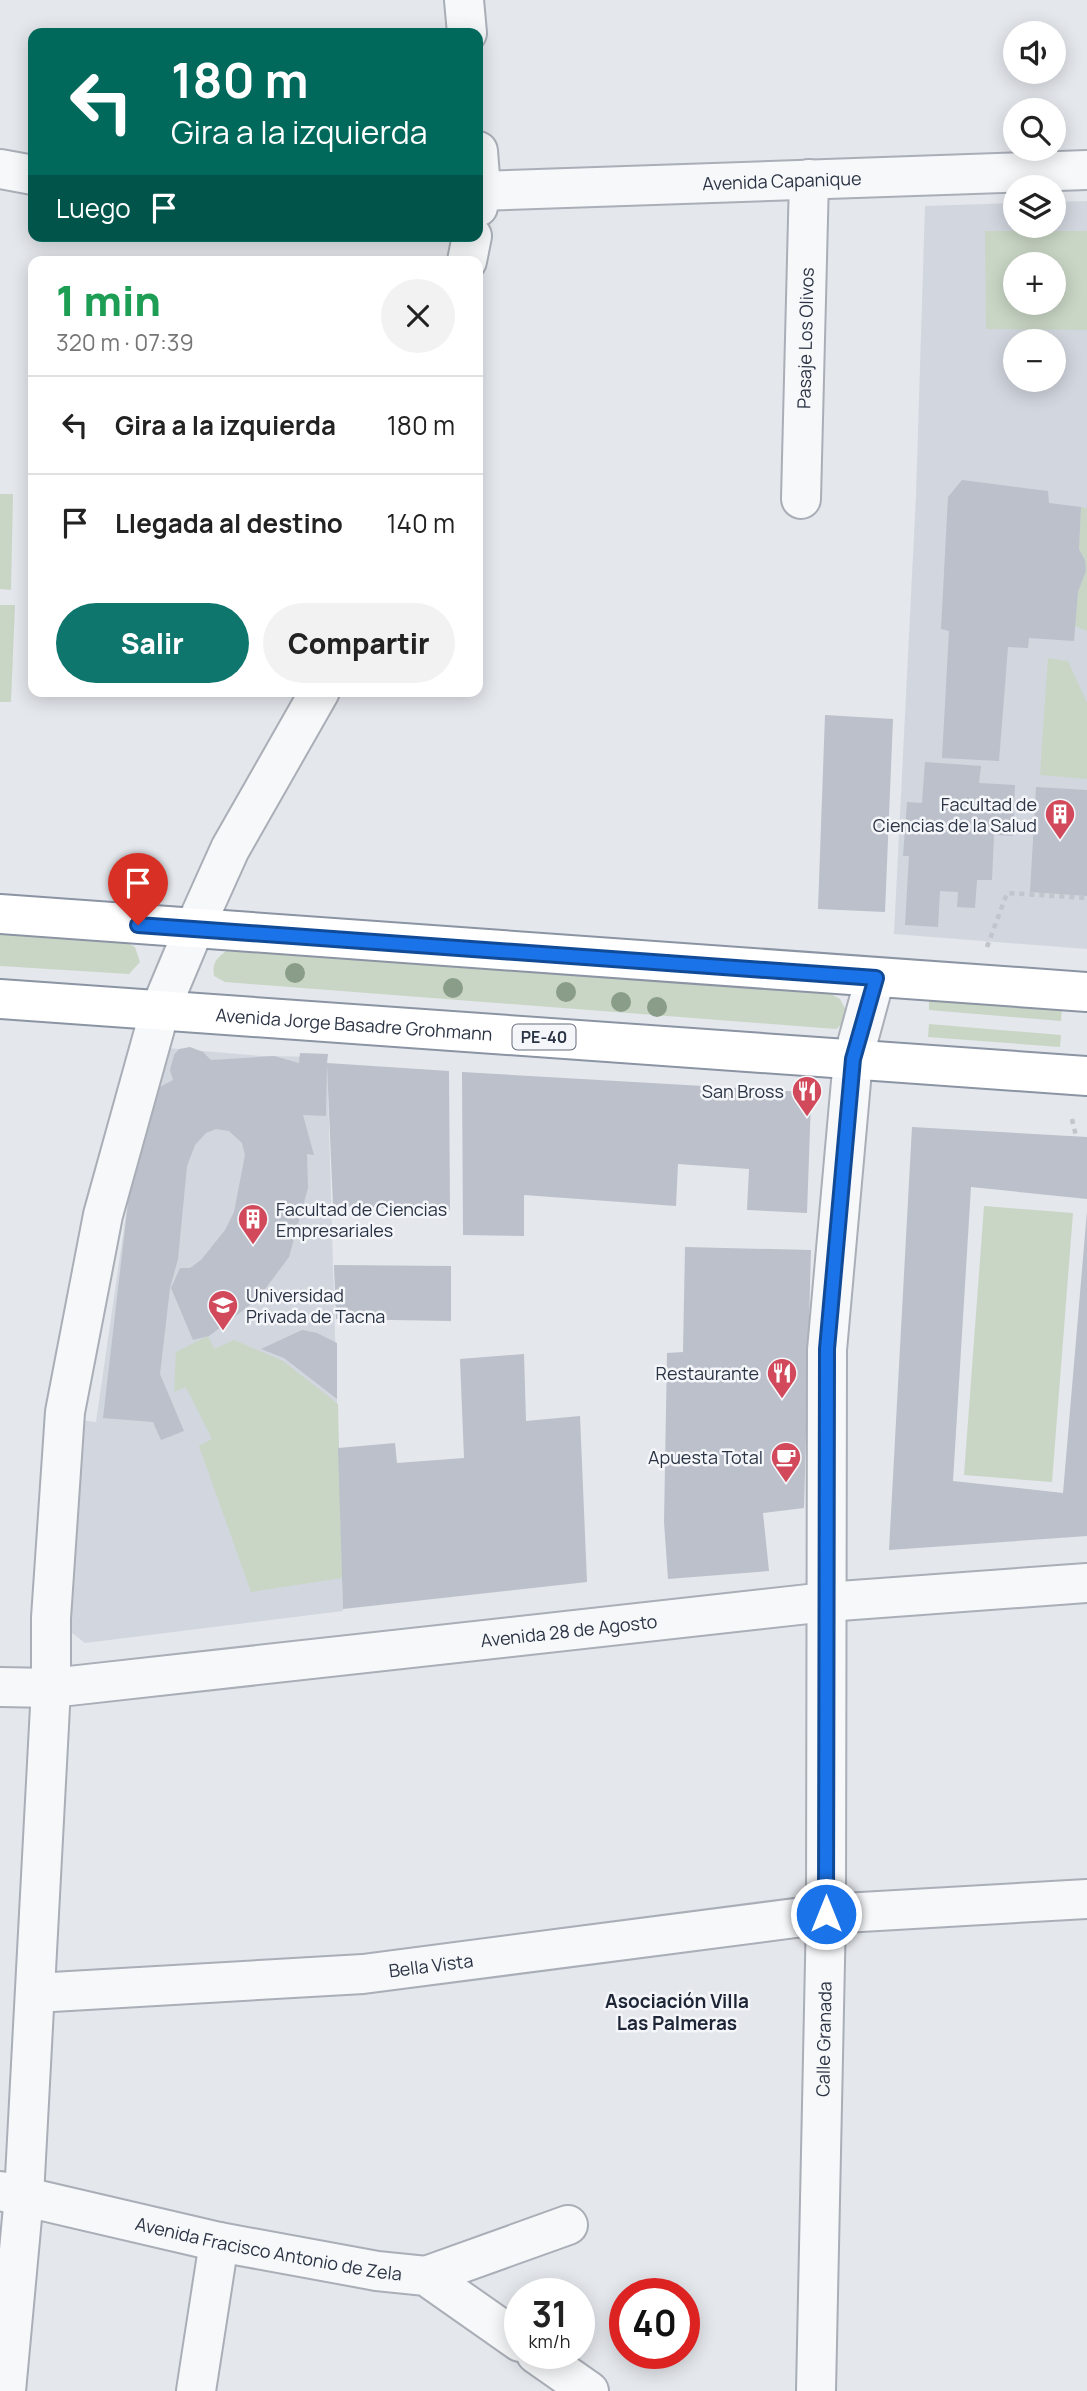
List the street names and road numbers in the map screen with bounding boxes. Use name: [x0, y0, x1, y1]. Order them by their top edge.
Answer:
street label: Avenida Capanique: [702, 166, 862, 195]
street label: Pasaje Los Olivos: [791, 267, 819, 409]
street label: Avenida Jorge Basadre Grohmann: [215, 1002, 493, 1046]
road number: PE-40: [512, 1024, 576, 1050]
street label: Avenida 28 de Agosto: [479, 1609, 658, 1652]
street label: Bella Vista: [387, 1948, 475, 1983]
street label: Calle Granada: [810, 1981, 837, 2097]
street label: Avenida Fracisco Antonio de Zela: [133, 2211, 403, 2285]

